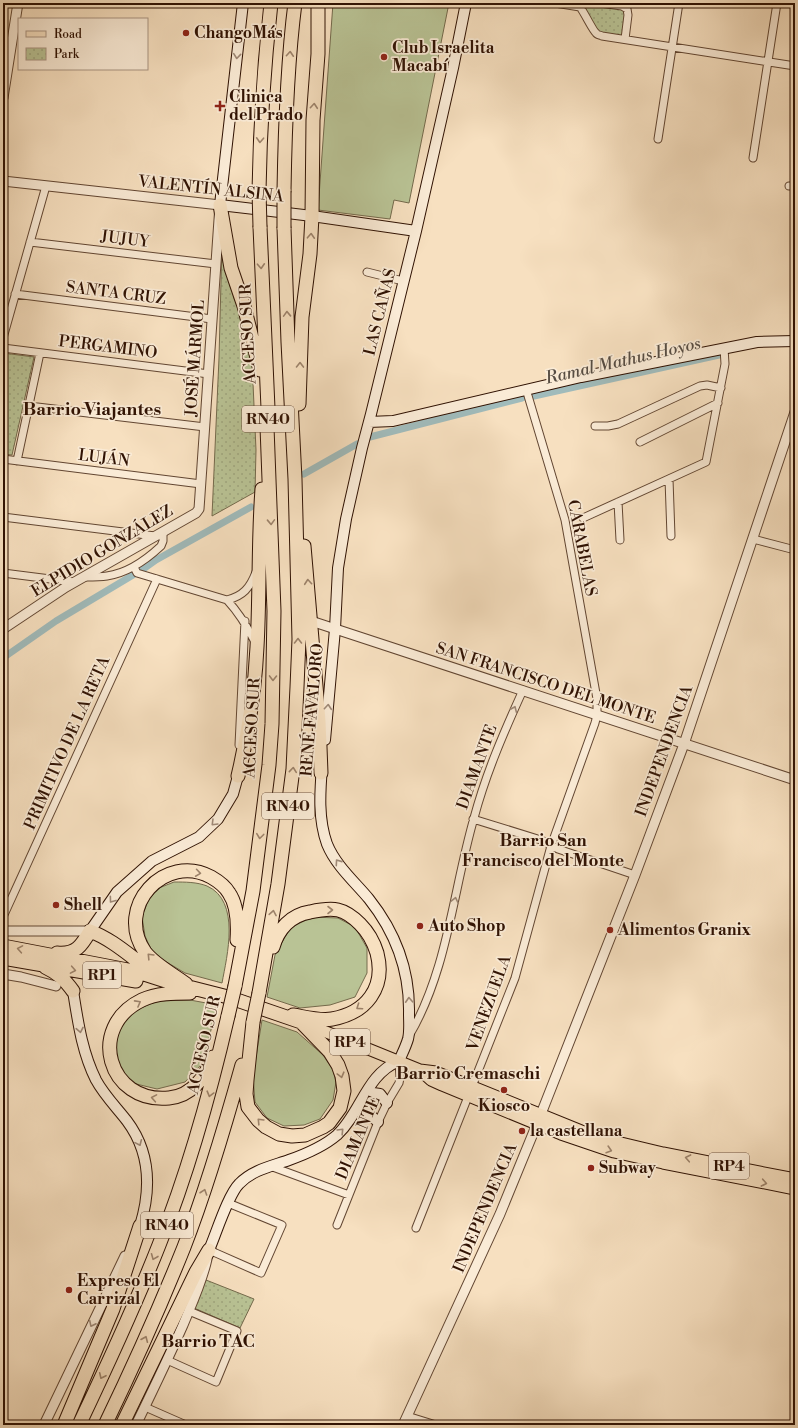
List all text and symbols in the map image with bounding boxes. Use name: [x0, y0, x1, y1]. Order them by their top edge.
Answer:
legend: [18, 18, 148, 70]
place label: ChangoMás: [194, 23, 283, 43]
text: Road: [54, 27, 82, 42]
marker: ChangoMás: [181, 28, 191, 38]
place label: Club Israelita Macabí: [392, 38, 495, 76]
text: Park: [54, 47, 80, 62]
one-way arrow: [286, 51, 295, 57]
marker: Club Israelita Macabí: [379, 52, 389, 62]
one-way arrow: [233, 53, 242, 59]
place label: Clinica del Prado: [229, 87, 303, 125]
marker: Clinica del Prado: [214, 100, 226, 112]
one-way arrow: [310, 103, 319, 109]
one-way arrow: [256, 137, 265, 143]
street label: VALENTÍN ALSINA: [136, 169, 286, 207]
street label: JUJUY: [99, 226, 152, 252]
one-way arrow: [307, 233, 315, 239]
one-way arrow: [257, 263, 266, 269]
street label: LAS CAÑAS: [357, 266, 400, 358]
street label: SANTA CRUZ: [65, 277, 167, 309]
street label: ACCESO SUR: [235, 282, 261, 386]
street label: JOSÉ MÁRMOL: [179, 298, 209, 418]
one-way arrow: [283, 311, 291, 317]
street label: PERGAMINO: [57, 331, 159, 363]
water label: Ramal Mathus Hoyos: [542, 332, 703, 390]
one-way arrow: [296, 362, 304, 368]
district label: Barrio Viajantes: [23, 398, 161, 421]
road number: RN40: [242, 406, 294, 432]
street label: LUJÁN: [77, 443, 131, 471]
street label: CARABELAS: [563, 498, 601, 598]
street label: ELPIDIO GONZÁLEZ: [26, 499, 177, 601]
one-way arrow: [267, 519, 276, 525]
one-way arrow: [303, 579, 312, 585]
one-way arrow: [294, 638, 302, 644]
street label: SAN FRANCISCO DEL MONTE: [434, 638, 658, 728]
street label: RENÉ FAVALORO: [294, 642, 328, 777]
street label: PRIMITIVO DE LA RETA: [20, 652, 115, 833]
one-way arrow: [269, 675, 277, 681]
street label: ACCESO SUR: [239, 676, 265, 780]
street label: INDEPENDENCIA: [631, 682, 697, 820]
one-way arrow: [323, 704, 332, 710]
one-way arrow: [509, 706, 517, 714]
street label: DIAMANTE: [452, 722, 502, 812]
one-way arrow: [288, 767, 297, 773]
road number: RN40: [262, 793, 314, 819]
one-way arrow: [211, 818, 219, 826]
district label: Barrio San Francisco del Monte: [462, 830, 624, 872]
one-way arrow: [256, 833, 265, 839]
one-way arrow: [336, 860, 343, 867]
one-way arrow: [195, 868, 201, 877]
place label: Shell: [64, 895, 103, 915]
one-way arrow: [109, 896, 116, 903]
one-way arrow: [450, 896, 458, 903]
marker: Shell: [51, 900, 61, 910]
one-way arrow: [327, 906, 333, 914]
one-way arrow: [268, 910, 277, 916]
place label: Auto Shop: [427, 916, 506, 936]
place label: Alimentos Granix: [617, 920, 752, 940]
marker: Auto Shop: [415, 921, 425, 931]
marker: Alimentos Granix: [605, 925, 615, 935]
one-way arrow: [17, 945, 23, 954]
street label: VENEZUELA: [462, 951, 516, 1055]
one-way arrow: [147, 953, 155, 961]
road number: RP1: [83, 962, 121, 988]
one-way arrow: [70, 965, 76, 973]
street label: ACCESO SUR: [183, 993, 225, 1097]
one-way arrow: [405, 996, 413, 1002]
one-way arrow: [134, 1000, 141, 1007]
one-way arrow: [356, 1003, 363, 1010]
one-way arrow: [75, 1027, 83, 1033]
road number: RP4: [330, 1029, 370, 1055]
district label: Barrio Cremaschi: [396, 1063, 541, 1085]
one-way arrow: [336, 1071, 345, 1078]
marker: Kiosco: [499, 1085, 509, 1095]
one-way arrow: [206, 1091, 214, 1098]
street label: DIAMANTE: [331, 1093, 385, 1183]
one-way arrow: [151, 1094, 157, 1102]
place label: Kiosco: [478, 1096, 530, 1116]
one-way arrow: [257, 1118, 264, 1126]
place label: la castellana: [530, 1121, 623, 1141]
marker: la castellana: [517, 1126, 527, 1136]
one-way arrow: [336, 1128, 343, 1136]
street label: INDEPENDENCIA: [449, 1139, 522, 1276]
one-way arrow: [135, 1140, 143, 1147]
one-way arrow: [606, 1146, 613, 1154]
road number: RP4: [709, 1153, 749, 1179]
one-way arrow: [685, 1154, 691, 1163]
place label: Subway: [599, 1158, 657, 1178]
marker: Subway: [586, 1163, 596, 1173]
one-way arrow: [761, 1178, 767, 1187]
one-way arrow: [199, 1189, 207, 1196]
road number: RN40: [141, 1212, 193, 1238]
one-way arrow: [151, 1254, 159, 1261]
place label: Expreso El Carrizal: [77, 1271, 160, 1309]
marker: Expreso El Carrizal: [64, 1285, 74, 1295]
one-way arrow: [89, 1320, 97, 1327]
district label: Barrio TAC: [162, 1331, 255, 1353]
one-way arrow: [140, 1335, 148, 1342]
one-way arrow: [99, 1372, 107, 1380]

